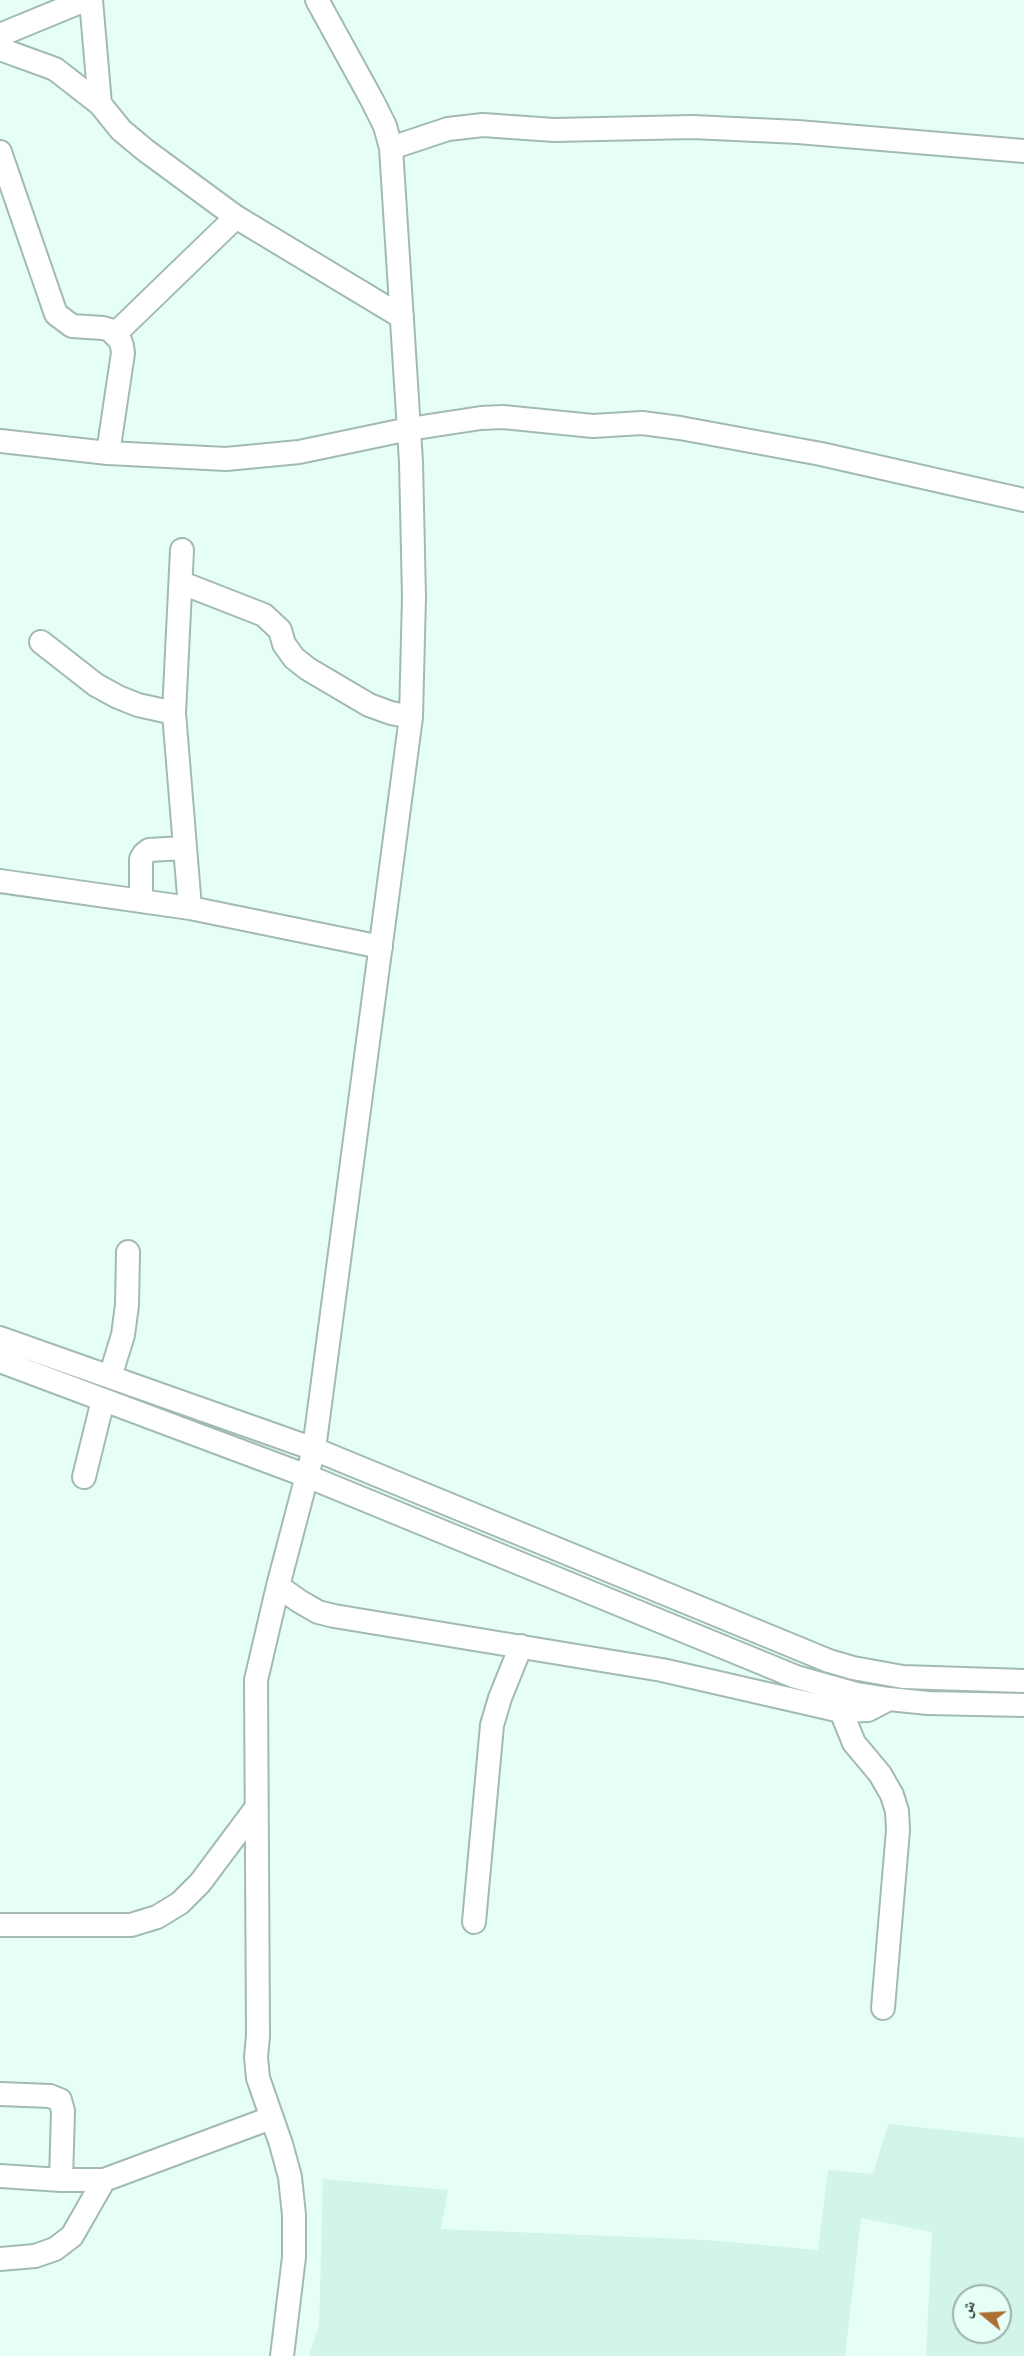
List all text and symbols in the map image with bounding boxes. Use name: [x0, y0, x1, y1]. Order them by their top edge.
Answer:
north arrow: [952, 2284, 1012, 2344]
text: ش: [954, 2298, 980, 2321]

